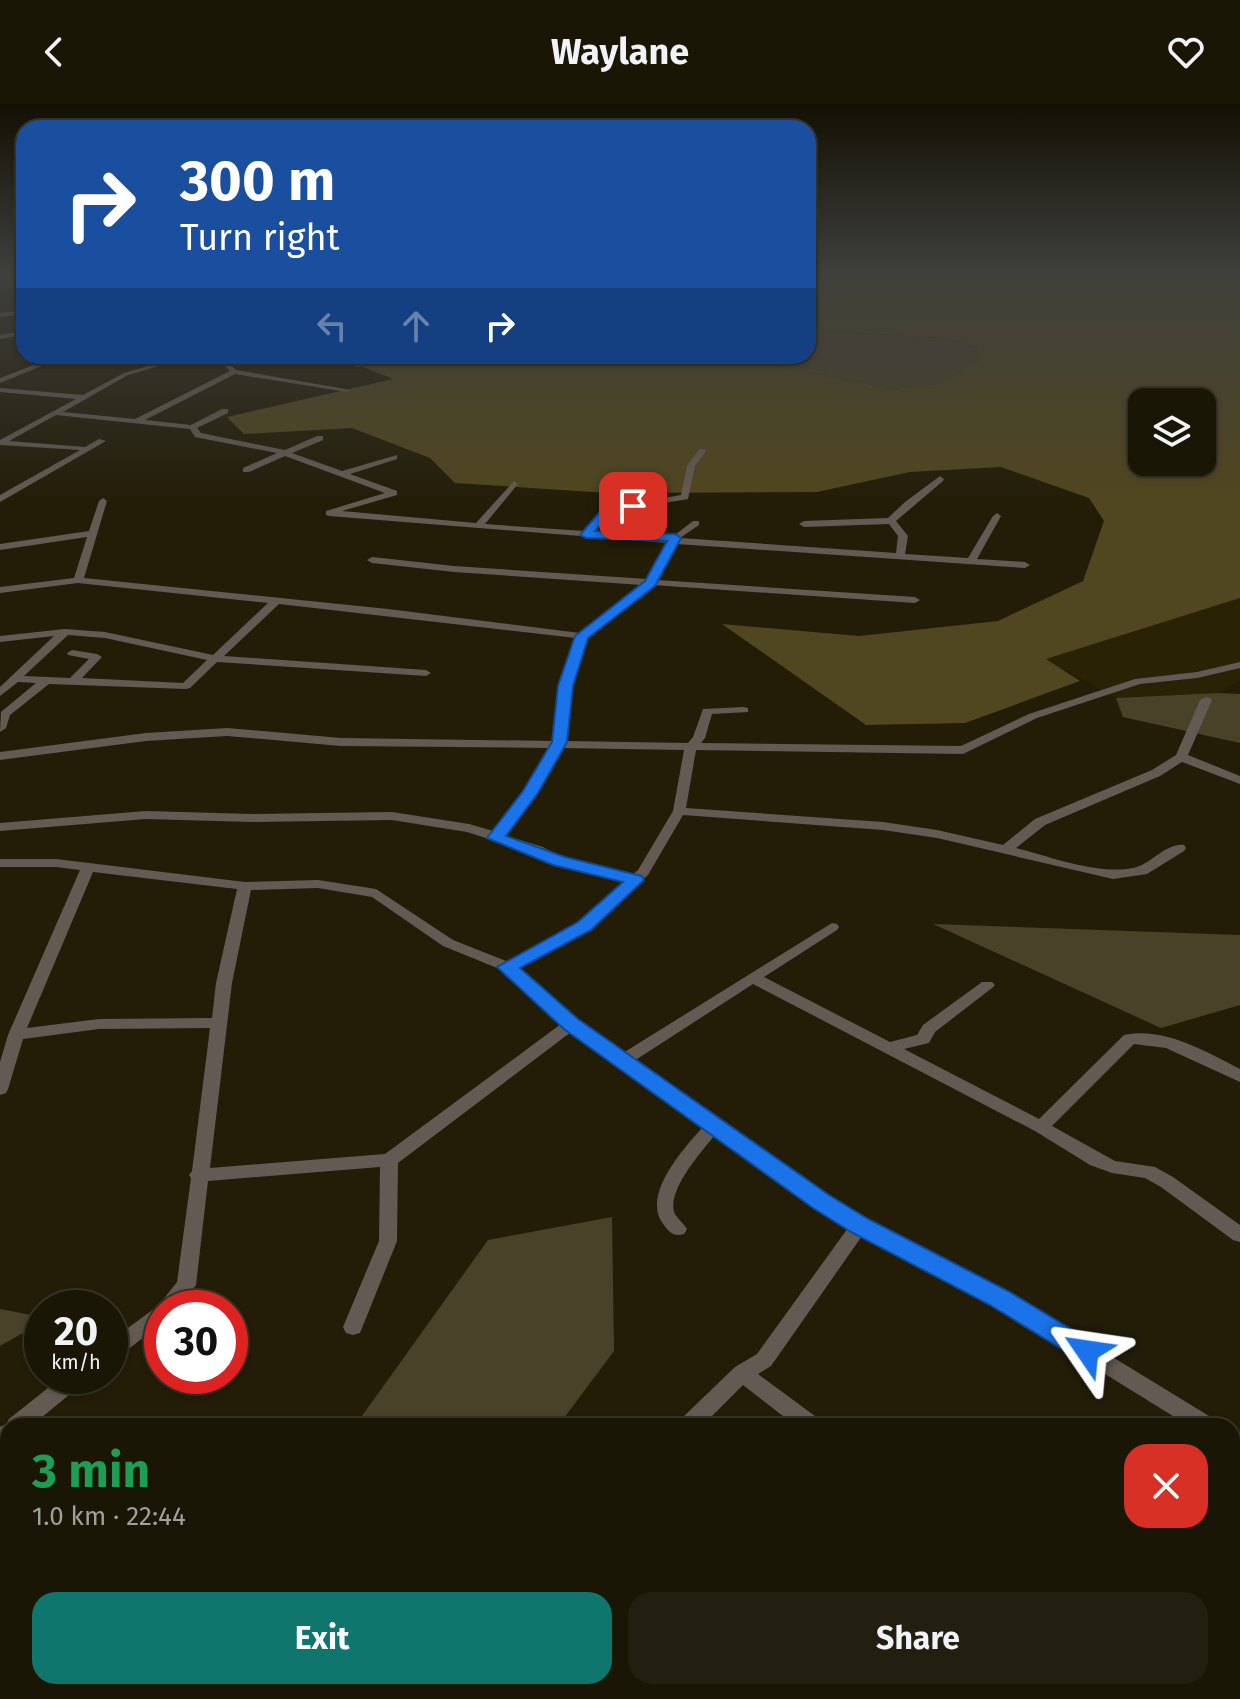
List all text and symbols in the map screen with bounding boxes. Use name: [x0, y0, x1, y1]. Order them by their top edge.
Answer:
icon: back: [32, 30, 76, 74]
text: Waylane: [551, 30, 689, 74]
icon: heart: [1164, 30, 1208, 74]
text: 300 m: [180, 148, 335, 215]
icon: right: [48, 152, 152, 256]
text: Turn right: [180, 216, 340, 260]
icon: left: [310, 304, 354, 348]
icon: ahead: [394, 304, 438, 348]
icon: right: [478, 304, 522, 348]
map controls: [1128, 388, 1216, 476]
button: layers: [1128, 388, 1216, 476]
pin: [599, 472, 667, 540]
icon: arrive: [611, 484, 655, 528]
speed limit sign: 30: [144, 1290, 248, 1394]
text: 20: [54, 1308, 98, 1356]
position arrow: [1045, 1309, 1129, 1393]
text: km/h: [51, 1350, 101, 1374]
text: 3 min: [32, 1442, 150, 1500]
button: close: [1124, 1444, 1208, 1528]
text: 1.0 km · 22:44: [32, 1501, 186, 1532]
button: Exit: [32, 1592, 612, 1684]
button: Share: [628, 1592, 1208, 1684]

